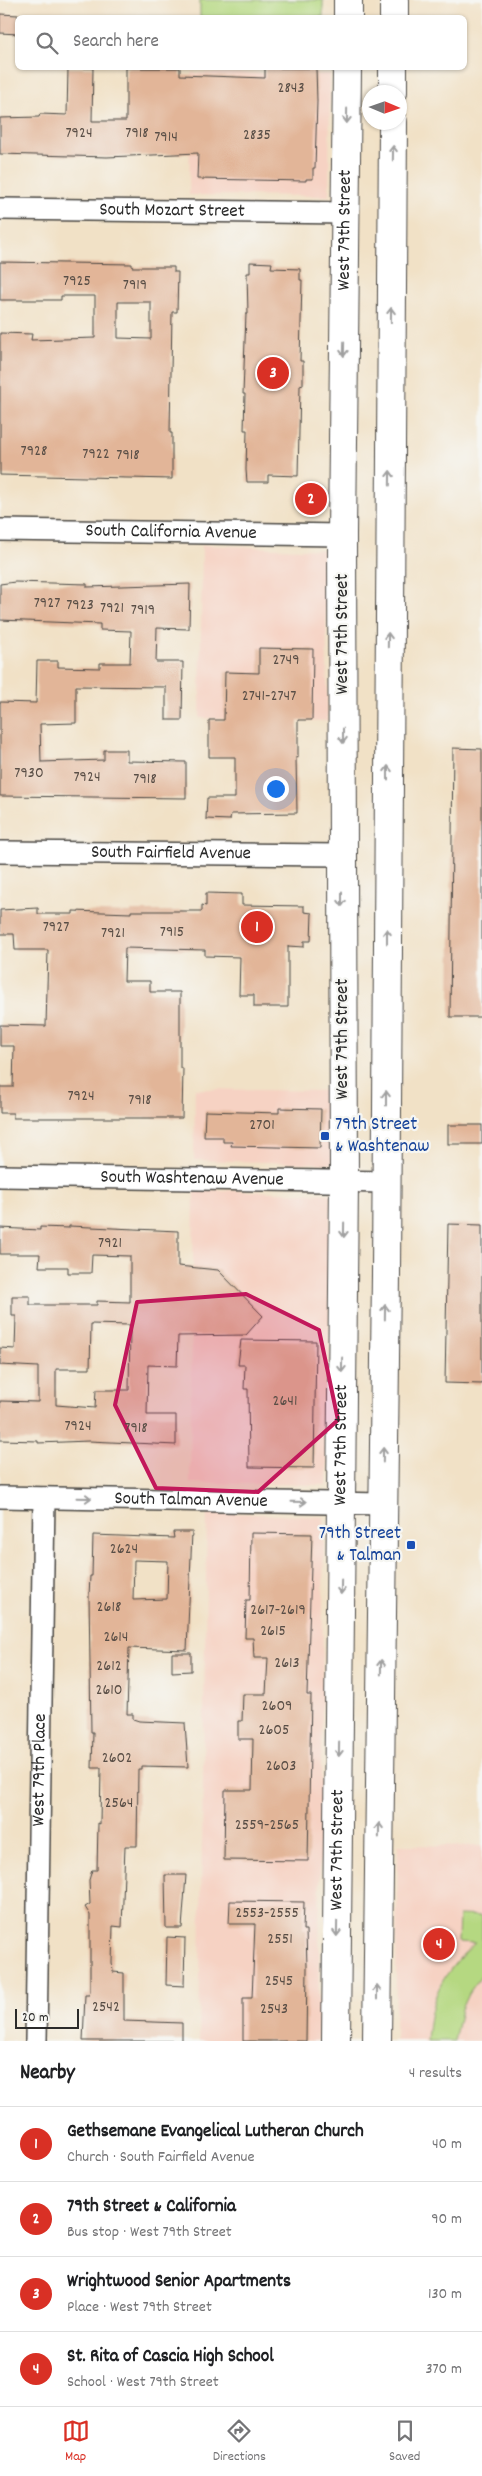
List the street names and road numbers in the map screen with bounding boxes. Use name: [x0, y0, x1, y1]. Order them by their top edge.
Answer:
street label: West 79th Street: [331, 169, 359, 291]
street label: South Mozart Street: [99, 197, 245, 225]
street label: South California Avenue: [85, 518, 257, 547]
street label: West 79th Street: [330, 574, 357, 694]
street label: South Fairfield Avenue: [91, 839, 251, 868]
street label: West 79th Street: [330, 979, 357, 1099]
street label: South Washtenaw Avenue: [100, 1164, 284, 1194]
street label: West 79th Street: [327, 1384, 356, 1506]
street label: South Talman Avenue: [114, 1486, 268, 1515]
street label: West 79th Place: [26, 1713, 54, 1827]
street label: West 79th Street: [324, 1789, 352, 1911]

